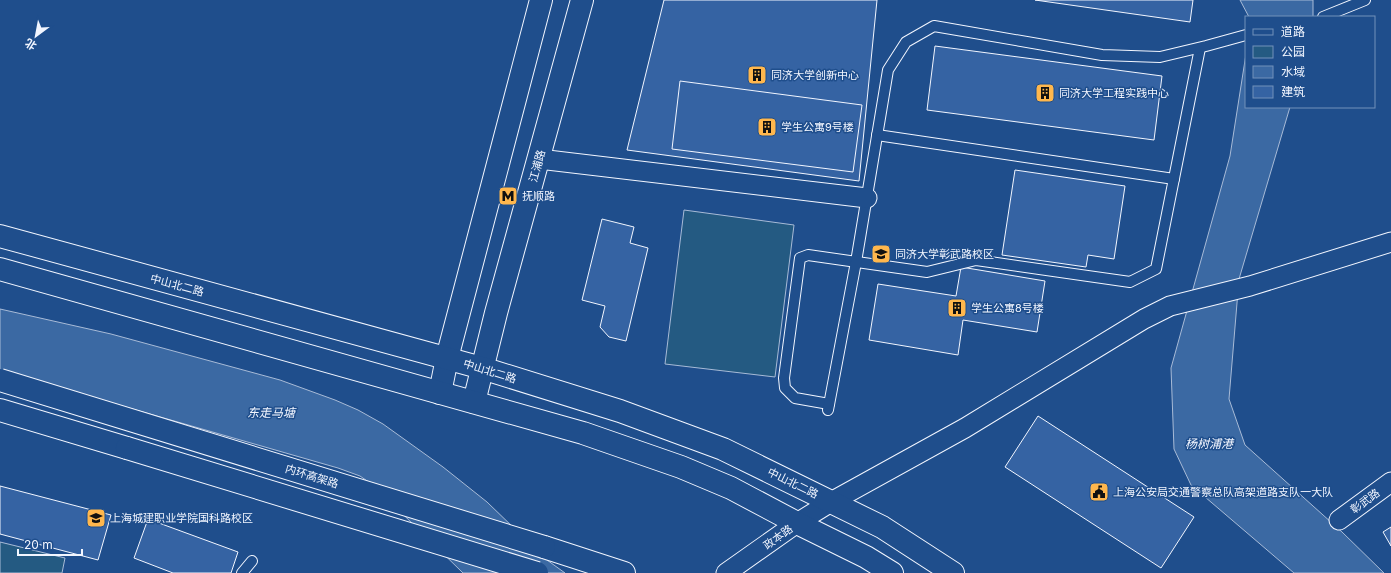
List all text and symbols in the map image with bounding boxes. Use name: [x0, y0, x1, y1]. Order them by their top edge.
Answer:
north arrow: [16, 16, 56, 56]
legend: [1245, 16, 1375, 108]
text: 道路: [1281, 24, 1305, 39]
text: 北: [22, 36, 39, 53]
text: 公园: [1281, 44, 1305, 59]
building icon: 同济大学创新中心: [746, 64, 768, 86]
text: 水域: [1281, 64, 1305, 79]
place label: 同济大学创新中心: [771, 68, 859, 82]
building icon: 同济大学工程实践中心: [1034, 82, 1056, 104]
text: 建筑: [1281, 84, 1305, 99]
place label: 同济大学工程实践中心: [1059, 86, 1169, 100]
building icon: 学生公寓9号楼: [756, 116, 778, 138]
place label: 学生公寓9号楼: [781, 120, 854, 134]
street label: 江浦路: [526, 148, 548, 184]
metro station icon: 抚顺路: [497, 185, 519, 207]
place label: 抚顺路: [522, 189, 555, 203]
school or university icon: 同济大学彰武路校区: [870, 243, 892, 265]
place label: 同济大学彰武路校区: [895, 247, 994, 261]
street label: 中山北二路: [149, 271, 205, 299]
building icon: 学生公寓8号楼: [946, 297, 968, 319]
place label: 学生公寓8号楼: [971, 301, 1044, 315]
street label: 中山北二路: [462, 356, 518, 386]
water label: 东走马塘: [247, 405, 297, 420]
water label: 杨树浦港: [1185, 436, 1235, 451]
street label: 内环高架路: [284, 461, 340, 491]
street label: 中山北二路: [765, 465, 821, 501]
public building icon: 上海公安局交通警察总队高架道路支队一大队: [1088, 481, 1110, 503]
place label: 上海公安局交通警察总队高架道路支队一大队: [1113, 485, 1333, 499]
street label: 彰武路: [1348, 486, 1382, 516]
school or university icon: 上海城建职业学院国科路校区: [85, 507, 107, 529]
place label: 上海城建职业学院国科路校区: [110, 511, 253, 525]
street label: 政本路: [761, 522, 795, 552]
scale bar: [18, 531, 82, 557]
text: 20 m: [24, 537, 53, 552]

